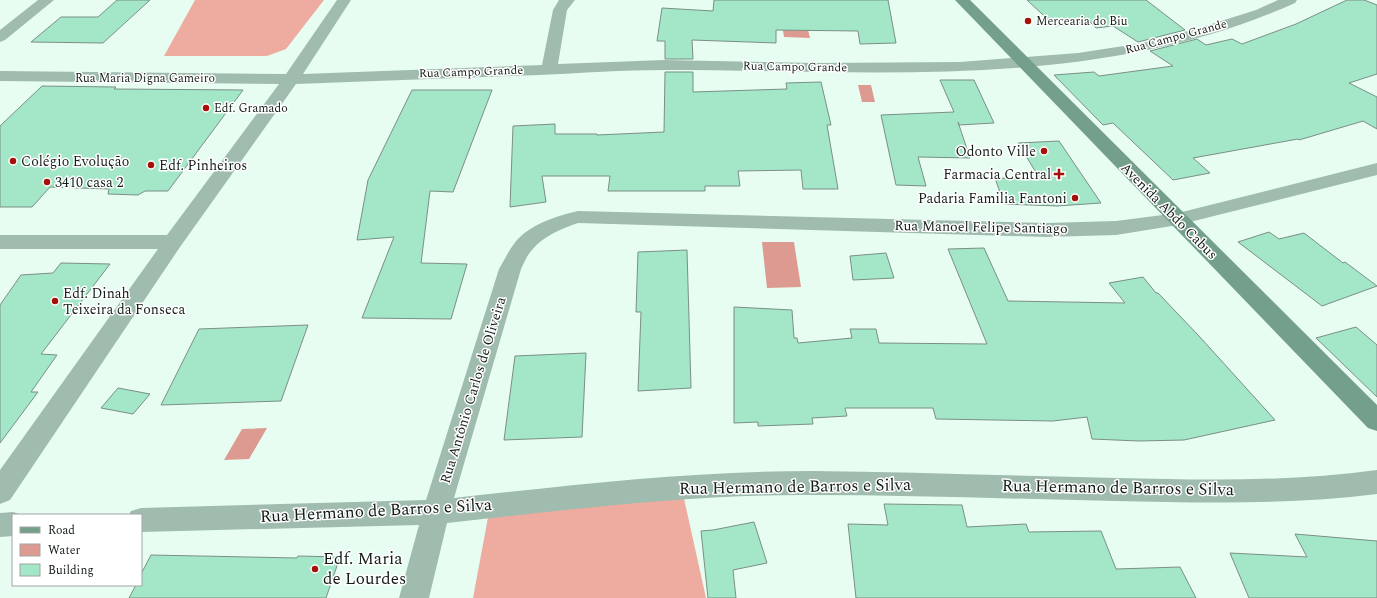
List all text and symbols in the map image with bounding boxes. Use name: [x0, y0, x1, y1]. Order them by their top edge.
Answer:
place label: Mercearia do Biu: [1036, 12, 1128, 31]
street label: Rua Campo Grande: [1123, 14, 1229, 60]
marker: Mercearia do Biu: [1023, 16, 1033, 26]
street label: Rua Campo Grande: [743, 57, 847, 77]
street label: Rua Campo Grande: [419, 61, 524, 83]
street label: Rua Maria Digna Gameiro: [75, 69, 215, 88]
place label: Edf. Gramado: [214, 99, 288, 118]
marker: Edf. Gramado: [201, 103, 211, 113]
place label: Odonto Ville: [955, 141, 1036, 162]
marker: Odonto Ville: [1039, 146, 1049, 156]
place label: Colégio Evolução: [21, 151, 129, 172]
place label: Edf. Pinheiros: [159, 155, 247, 176]
marker: Colégio Evolução: [8, 156, 18, 166]
street label: Avenida Abdo Cabus: [1116, 158, 1222, 264]
marker: Edf. Pinheiros: [146, 160, 156, 170]
place label: Farmacia Central: [943, 164, 1051, 185]
marker: Farmacia Central: [1054, 169, 1064, 179]
place label: 3410 casa 2: [55, 172, 123, 193]
marker: 3410 casa 2: [42, 177, 52, 187]
place label: Padaria Familia Fantoni: [918, 188, 1067, 209]
marker: Padaria Familia Fantoni: [1070, 193, 1080, 203]
street label: Rua Manoel Felipe Santiago: [894, 215, 1068, 239]
place label: Edf. Dinah Teixeira da Fonseca: [63, 283, 185, 320]
street label: Rua Antônio Carlos de Oliveira: [435, 294, 511, 486]
marker: Edf. Dinah Teixeira da Fonseca: [50, 296, 60, 306]
street label: Rua Hermano de Barros e Silva: [679, 472, 912, 502]
street label: Rua Hermano de Barros e Silva: [1002, 473, 1235, 503]
street label: Rua Hermano de Barros e Silva: [259, 492, 493, 530]
legend: [12, 514, 142, 586]
text: Road: [48, 521, 75, 540]
text: Water: [48, 541, 80, 560]
place label: Edf. Maria de Lourdes: [323, 546, 406, 592]
text: Building: [48, 561, 94, 580]
marker: Edf. Maria de Lourdes: [310, 564, 320, 574]

